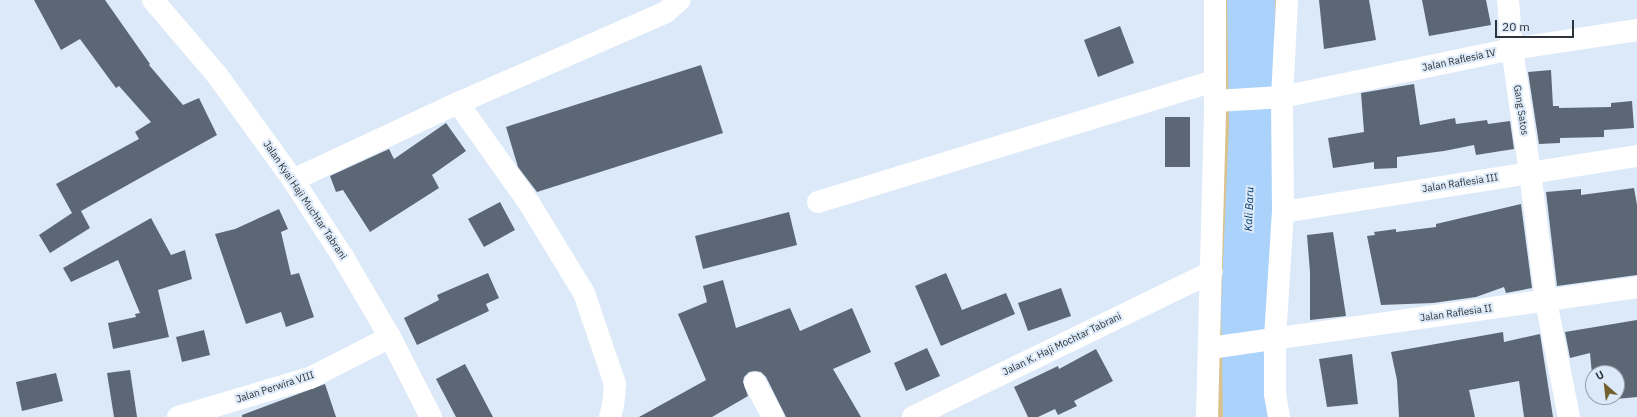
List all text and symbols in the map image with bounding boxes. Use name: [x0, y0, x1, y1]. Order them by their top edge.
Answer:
scale bar: [1497, 12, 1576, 38]
text: 20 m: [1502, 19, 1530, 34]
street label: Jalan Raflesia IV: [1421, 46, 1497, 74]
street label: Gang Satos: [1511, 84, 1531, 136]
street label: Jalan Kyai Haji Muchtar Tabrani: [261, 138, 349, 262]
street label: Jalan Raflesia III: [1421, 171, 1499, 195]
water label: Kali Baru: [1242, 186, 1256, 232]
street label: Jalan Raflesia II: [1419, 302, 1493, 324]
street label: Jalan K. Haji Mochtar Tabrani: [1001, 310, 1123, 378]
north arrow: [1585, 365, 1625, 405]
text: U: [1593, 367, 1606, 383]
street label: Jalan Perwira VIII: [235, 369, 315, 405]

